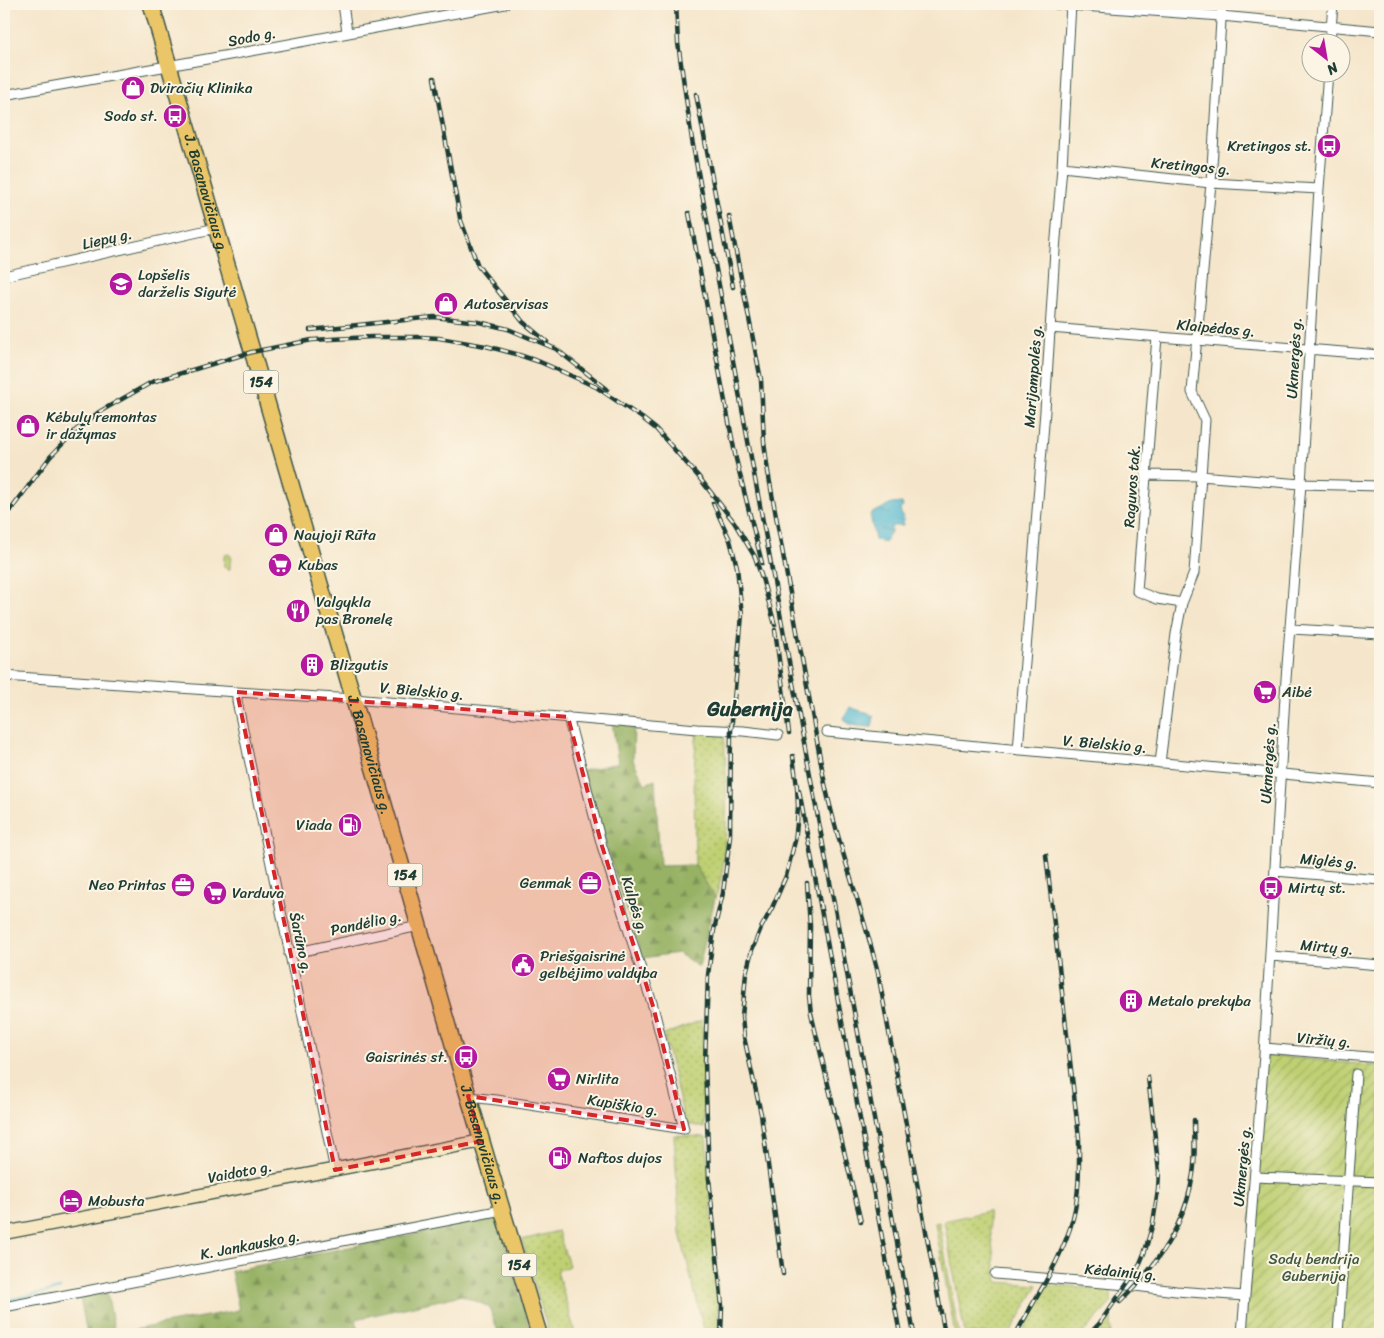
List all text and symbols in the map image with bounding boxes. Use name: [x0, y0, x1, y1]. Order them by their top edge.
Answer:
street label: Sodo g.: [226, 20, 278, 54]
north arrow: [1302, 32, 1352, 82]
text: N: [1322, 55, 1344, 82]
shop icon: Dviračių Klinika: [120, 75, 146, 101]
place label: Dviračių Klinika: [150, 75, 253, 101]
place label: Sodo st.: [104, 103, 158, 129]
bus stop icon: Sodo st.: [162, 103, 188, 129]
street label: J. Basanavičiaus g.: [176, 130, 236, 257]
place label: Kretingos st.: [1227, 133, 1312, 159]
bus stop icon: Kretingos st.: [1316, 133, 1342, 159]
street label: Kretingos g.: [1150, 150, 1232, 182]
street label: Liepų g.: [79, 221, 135, 257]
place label: Lopšelis darželis Sigutė: [138, 262, 237, 305]
school or university icon: Lopšelis darželis Sigutė: [108, 271, 134, 297]
shop icon: Autoservisas: [433, 291, 459, 317]
place label: Autoservisas: [463, 291, 549, 317]
street label: Klaipėdos g.: [1176, 312, 1256, 344]
street label: Ukmergės g.: [1279, 317, 1309, 399]
street label: Marijampolės g.: [1016, 323, 1050, 429]
road number: 154: [244, 371, 278, 394]
place label: Kėbulų remontas ir dažymas: [46, 404, 157, 447]
shop icon: Kėbulų remontas ir dažymas: [15, 413, 41, 439]
street label: Raguvos tak.: [1116, 444, 1148, 528]
shop icon: Naujoji Rūta: [263, 522, 289, 548]
place label: Naujoji Rūta: [294, 522, 376, 548]
supermarket icon: Kubas: [267, 552, 293, 578]
place label: Kubas: [298, 552, 338, 578]
place label: Valgykla pas Bronelę: [315, 589, 393, 632]
restaurant icon: Valgykla pas Bronelę: [285, 598, 311, 624]
building icon: Blizgutis: [299, 652, 325, 678]
place label: Blizgutis: [330, 652, 388, 678]
street label: V. Bielskio g.: [379, 674, 465, 708]
supermarket icon: Aibė: [1252, 679, 1278, 705]
place label: Aibė: [1281, 679, 1312, 705]
street label: J. Basanavičiaus g.: [340, 691, 399, 818]
district label: Gubernija: [706, 692, 793, 727]
street label: Ukmergės g.: [1253, 722, 1283, 804]
street label: V. Bielskio g.: [1062, 727, 1148, 761]
place label: Viada: [296, 812, 332, 838]
fuel station icon: Viada: [337, 812, 363, 838]
street label: Miglės g.: [1299, 846, 1359, 876]
road number: 154: [388, 864, 422, 886]
place label: Genmak: [520, 870, 572, 896]
office icon: Genmak: [577, 870, 603, 896]
place label: Neo Printas: [89, 872, 166, 898]
office icon: Neo Printas: [170, 872, 196, 898]
street label: Kulpės g.: [614, 873, 656, 937]
bus stop icon: Mirtų st.: [1258, 875, 1284, 901]
place label: Mirtų st.: [1288, 875, 1346, 901]
supermarket icon: Varduva: [202, 880, 228, 906]
place label: Varduva: [232, 880, 284, 906]
street label: Pandėlio g.: [328, 903, 404, 943]
street label: Šarūno g.: [282, 910, 320, 976]
street label: Mirtų g.: [1299, 932, 1355, 962]
place label: Priešgaisrinė gelbėjimo valdyba: [539, 943, 658, 986]
public building icon: Priešgaisrinė gelbėjimo valdyba: [510, 952, 536, 978]
building icon: Metalo prekyba: [1118, 988, 1144, 1014]
place label: Metalo prekyba: [1148, 988, 1251, 1014]
street label: Viržių g.: [1296, 1025, 1352, 1055]
place label: Gaisrinės st.: [366, 1044, 448, 1070]
bus stop icon: Gaisrinės st.: [453, 1044, 479, 1070]
supermarket icon: Nirlita: [546, 1066, 572, 1092]
place label: Nirlita: [576, 1066, 619, 1092]
street label: J. Basanavičiaus g.: [452, 1081, 513, 1208]
street label: Kupiškio g.: [585, 1087, 661, 1123]
street label: Ukmergės g.: [1225, 1124, 1259, 1208]
fuel station icon: Naftos dujos: [547, 1145, 573, 1171]
place label: Naftos dujos: [578, 1145, 662, 1171]
street label: Vaidoto g.: [206, 1153, 274, 1191]
hotel icon: Mobusta: [58, 1188, 84, 1214]
place label: Mobusta: [88, 1188, 145, 1214]
street label: K. Jankausko g.: [198, 1223, 302, 1267]
park label: Sodų bendrija Gubernija: [1269, 1246, 1360, 1289]
road number: 154: [502, 1254, 536, 1276]
street label: Kėdainių g.: [1084, 1256, 1158, 1288]

